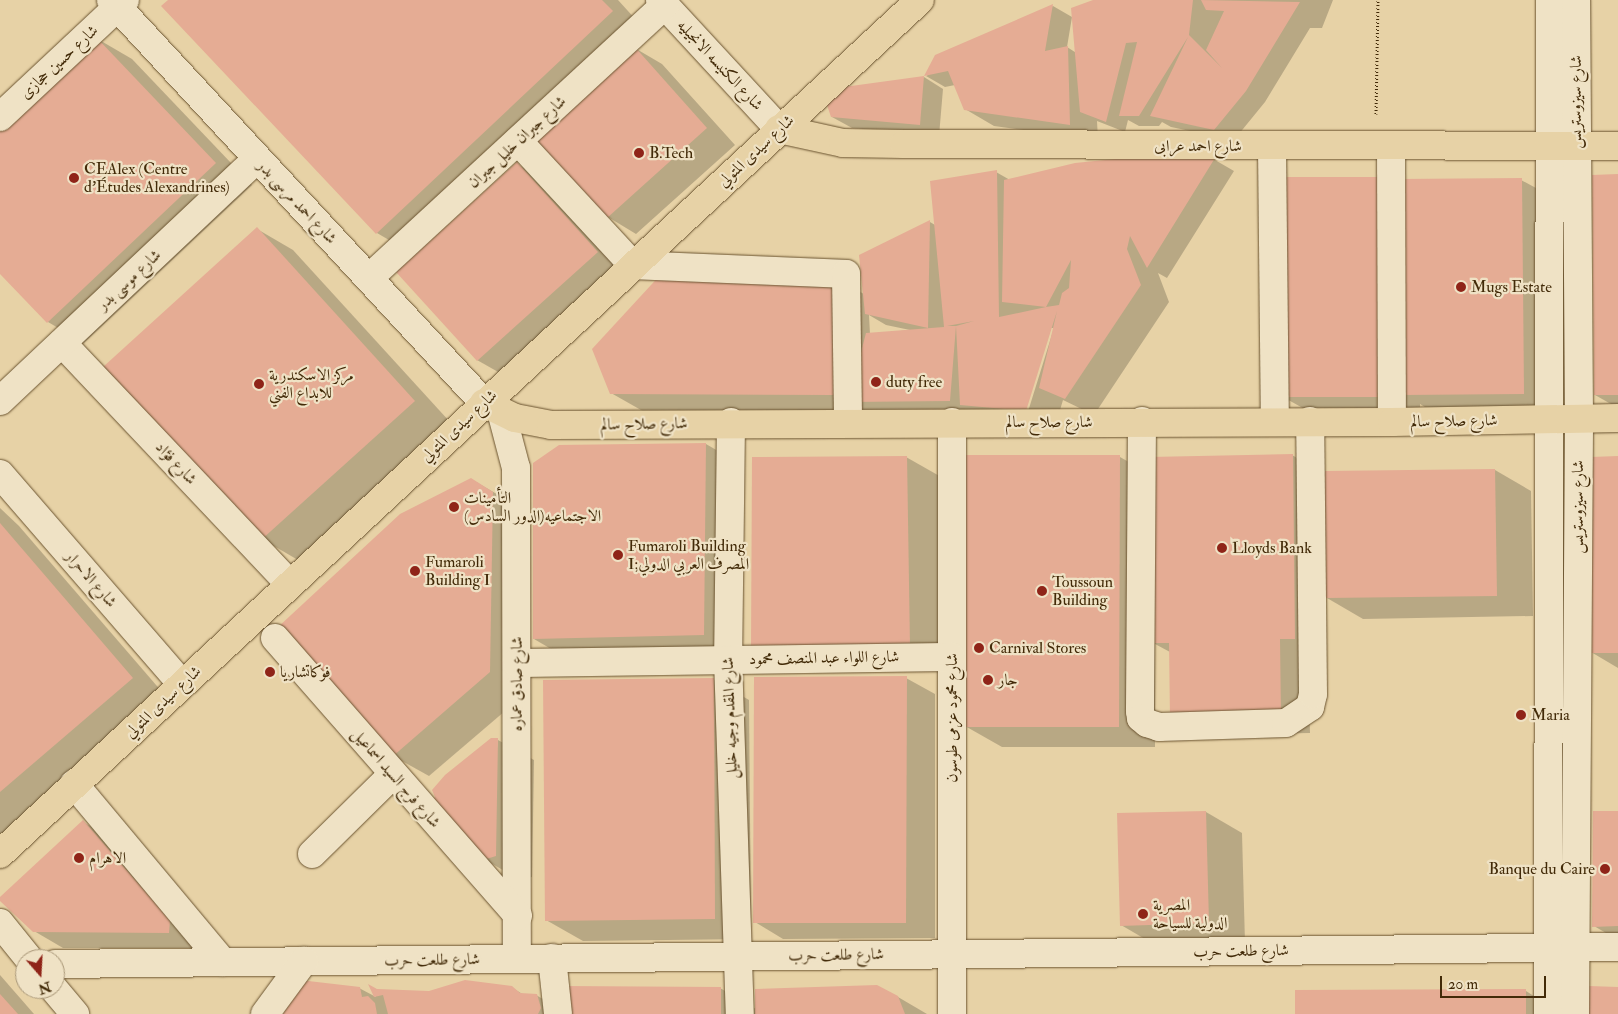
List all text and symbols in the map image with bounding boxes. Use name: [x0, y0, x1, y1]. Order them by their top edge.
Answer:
street label: شارع الكنيسه الانجيليه: [673, 16, 767, 114]
street label: شارع حسين حجازى: [16, 21, 102, 103]
street label: شارع سيزوستريس: [1566, 55, 1586, 149]
street label: شارع جبران خليل جبران: [464, 92, 570, 192]
street label: شارع سيدى المتولي: [714, 111, 798, 191]
street label: شارع احمد عرابى: [1154, 136, 1242, 156]
place label: B.Tech: [649, 143, 693, 163]
marker: B.Tech: [633, 147, 645, 159]
street label: شارع احمد مرسى بدر: [253, 156, 341, 248]
place label: CEAlex (Centre d'Études Alexandrines): [84, 159, 230, 197]
marker: CEAlex (Centre d'Études Alexandrines): [68, 172, 80, 184]
street label: شارع موسى بدر: [93, 246, 165, 314]
place label: Mugs Estate: [1471, 277, 1552, 297]
marker: Mugs Estate: [1455, 281, 1467, 293]
place label: مركز الاسكندرية للابداع الفني: [269, 365, 354, 403]
place label: duty free: [886, 372, 942, 392]
marker: duty free: [870, 376, 882, 388]
marker: مركز الاسكندرية للابداع الفني: [253, 378, 265, 390]
street label: شارع سيدى المتولي: [417, 386, 501, 466]
street label: شارع صلاح سالم: [1410, 411, 1498, 431]
street label: شارع صلاح سالم: [1005, 412, 1093, 432]
street label: شارع صلاح سالم: [600, 414, 688, 434]
street label: شارع فؤاد: [151, 437, 201, 489]
street label: شارع سيزوستريس: [1568, 460, 1588, 554]
place label: التأمينات الاجتماعيه(الدور السادس): [464, 488, 601, 526]
marker: التأمينات الاجتماعيه(الدور السادس): [448, 501, 460, 513]
place label: Fumaroli Building I;المصرف العربي الدولي: [628, 536, 749, 574]
place label: Lloyds Bank: [1232, 538, 1312, 558]
marker: Lloyds Bank: [1216, 542, 1228, 554]
street label: شارع الاحرار: [61, 547, 121, 611]
marker: Fumaroli Building I;المصرف العربي الدولي: [612, 549, 624, 561]
place label: Fumaroli Building I: [425, 552, 490, 590]
marker: Fumaroli Building I: [409, 565, 421, 577]
place label: Toussoun Building: [1052, 572, 1113, 610]
marker: Toussoun Building: [1036, 585, 1048, 597]
street label: شارع صادق عماره: [507, 637, 527, 731]
place label: Carnival Stores: [989, 638, 1086, 658]
marker: Carnival Stores: [973, 642, 985, 654]
street label: شارع اللواء عبد المنصف محمود: [749, 647, 899, 669]
street label: شارع محمود عزمى طوسون: [942, 653, 962, 783]
street label: شارع المقدم وجيه خليل: [718, 657, 742, 779]
street label: شارع سيدى المتولي: [121, 662, 205, 742]
place label: فوكاتشاريا: [280, 662, 330, 682]
marker: فوكاتشاريا: [264, 666, 276, 678]
place label: جار: [998, 670, 1018, 690]
marker: جار: [982, 674, 994, 686]
place label: Maria: [1531, 705, 1570, 725]
marker: Maria: [1515, 709, 1527, 721]
street label: شارع فرج السيد اسماعيل: [348, 724, 444, 832]
place label: الاهرام: [89, 848, 126, 868]
marker: الاهرام: [73, 852, 85, 864]
place label: Banque du Caire: [1488, 859, 1595, 879]
marker: Banque du Caire: [1599, 863, 1611, 875]
place label: المصرية الدولية للسياحة: [1153, 895, 1228, 933]
marker: المصرية الدولية للسياحة: [1137, 908, 1149, 920]
street label: شارع طلعت حرب: [1193, 941, 1289, 961]
street label: شارع طلعت حرب: [788, 945, 884, 965]
north arrow: [15, 949, 65, 999]
street label: شارع طلعت حرب: [384, 950, 480, 970]
scale bar: [1443, 966, 1549, 998]
text: 20 m: [1448, 975, 1478, 994]
text: N: [36, 978, 53, 998]

